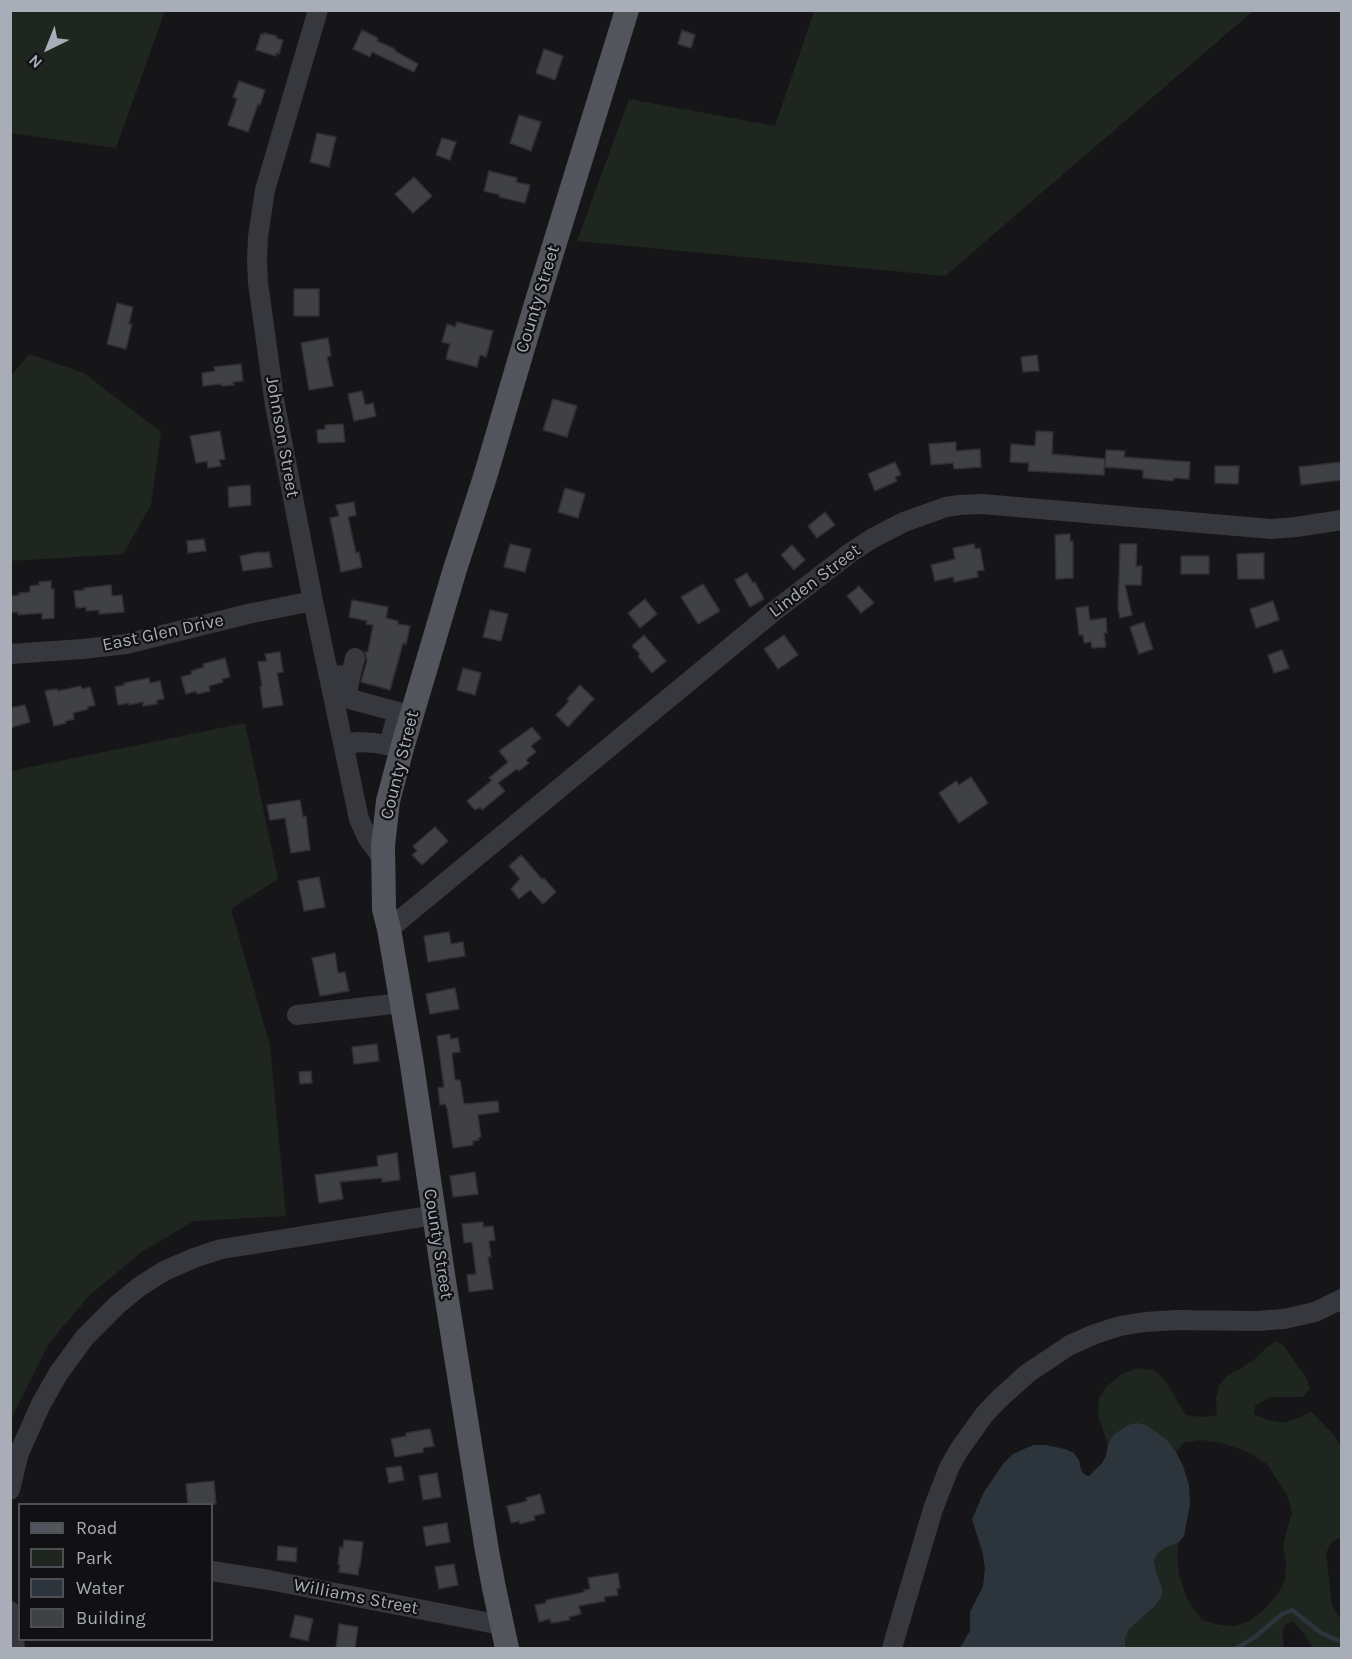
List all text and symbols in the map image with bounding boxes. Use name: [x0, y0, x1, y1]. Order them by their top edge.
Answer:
north arrow: [18, 18, 78, 78]
text: N: [25, 51, 46, 72]
street label: County Street: [511, 243, 565, 355]
street label: Johnson Street: [261, 375, 303, 499]
street label: Linden Street: [765, 540, 865, 622]
street label: East Glen Drive: [100, 610, 226, 656]
street label: County Street: [376, 708, 424, 822]
street label: County Street: [419, 1187, 457, 1301]
legend: [18, 1503, 213, 1641]
text: Road: [76, 1517, 117, 1539]
text: Park: [76, 1547, 113, 1569]
street label: Williams Street: [292, 1574, 420, 1620]
text: Water: [76, 1577, 124, 1599]
text: Building: [76, 1607, 146, 1629]

